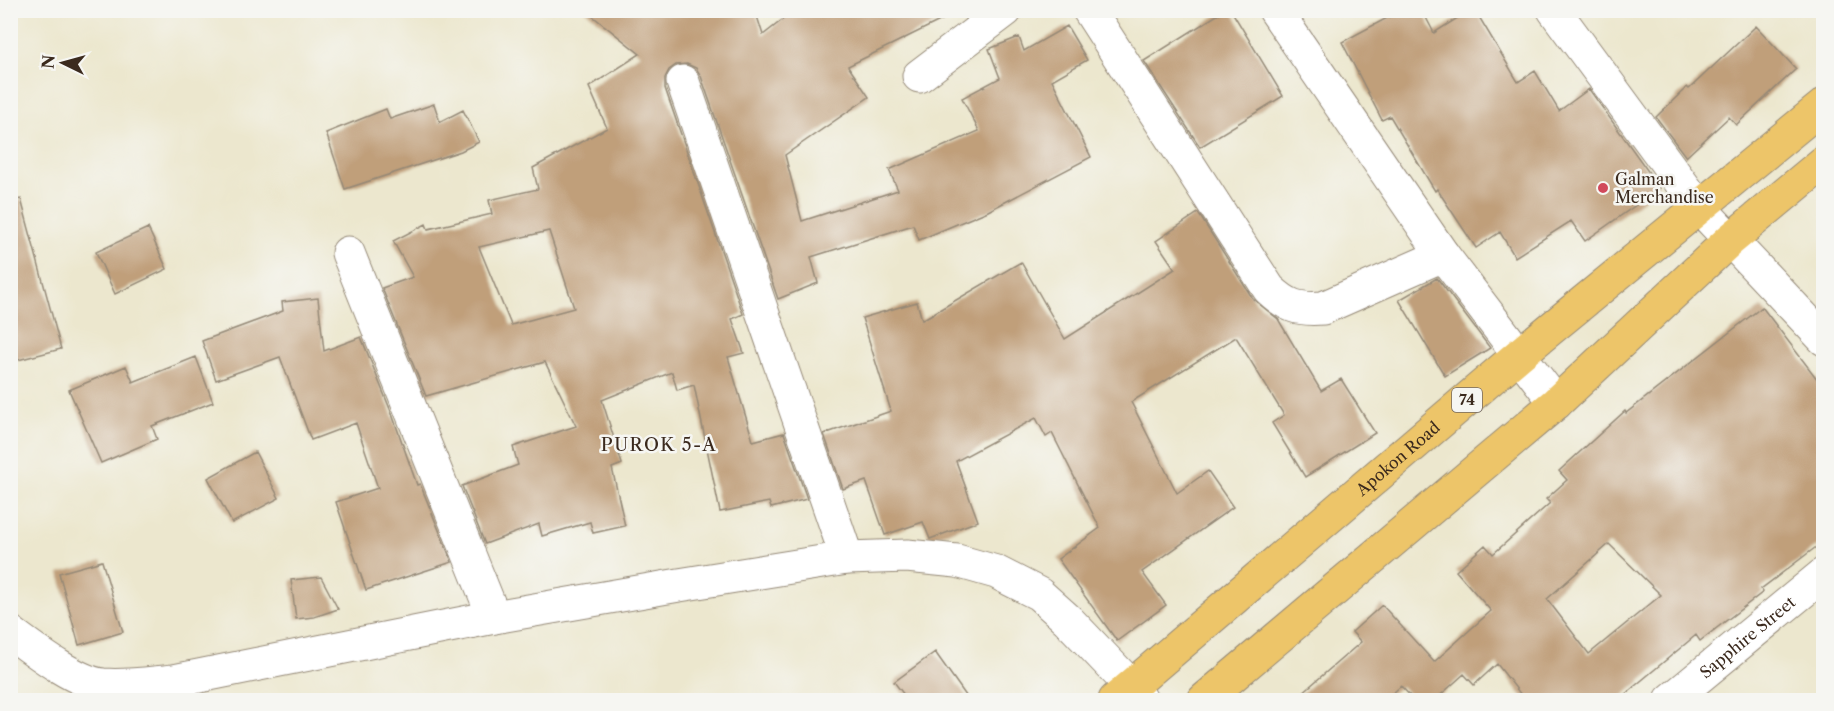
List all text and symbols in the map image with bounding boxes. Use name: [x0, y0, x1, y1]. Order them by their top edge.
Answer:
north arrow: [33, 33, 93, 93]
text: N: [37, 54, 59, 69]
place label: Galman Merchandise: [1615, 169, 1714, 207]
marker: Galman Merchandise: [1596, 181, 1610, 195]
road number: 74: [1452, 388, 1482, 412]
street label: Apokon Road: [1351, 417, 1444, 500]
district label: PUROK 5-A: [601, 434, 717, 456]
street label: Sapphire Street: [1696, 592, 1799, 682]

